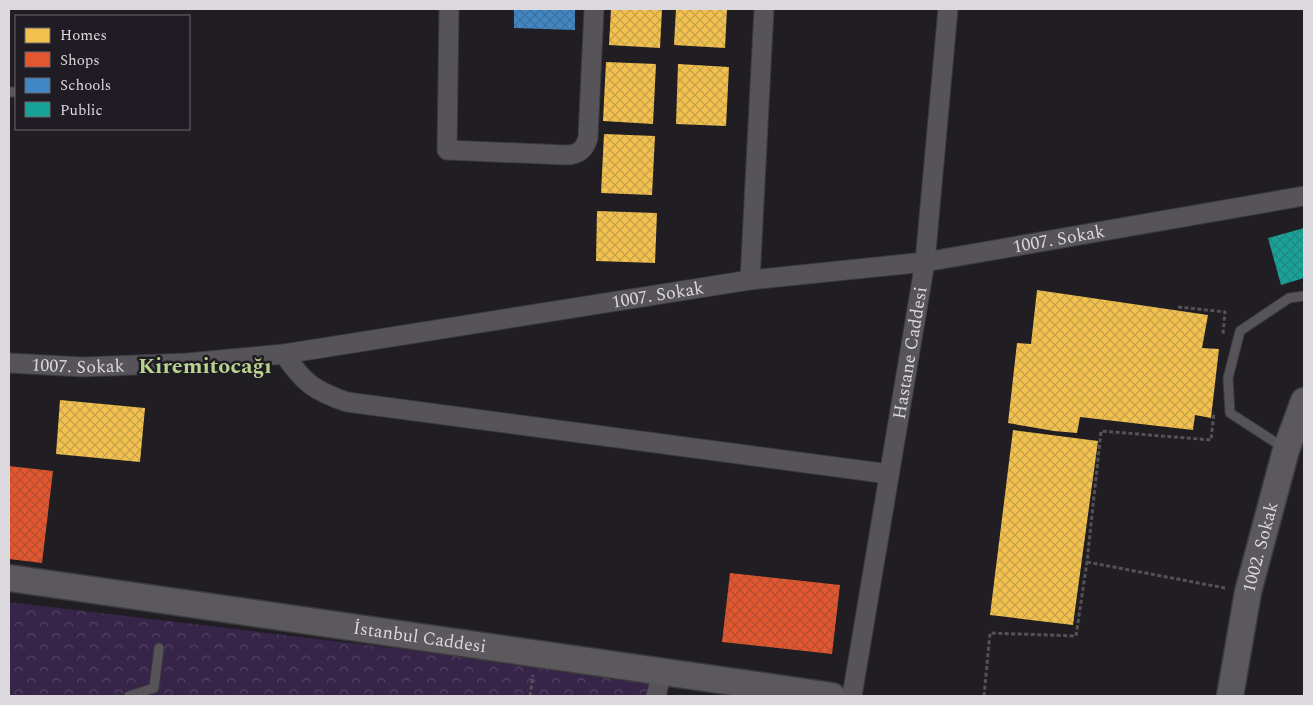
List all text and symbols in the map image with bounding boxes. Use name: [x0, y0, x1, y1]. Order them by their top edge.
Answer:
legend: [15, 15, 190, 130]
text: Homes: [60, 24, 107, 47]
text: Shops: [60, 49, 100, 72]
text: Schools: [60, 74, 111, 97]
text: Public: [60, 99, 103, 122]
street label: 1007. Sokak: [1010, 218, 1107, 261]
street label: 1007. Sokak: [610, 275, 706, 316]
street label: Hastane Caddesi: [886, 285, 935, 421]
district label: Kiremitocağı: [138, 350, 272, 383]
street label: 1007. Sokak: [31, 351, 125, 381]
street label: 1002. Sokak: [1235, 499, 1286, 596]
street label: İstanbul Caddesi: [351, 615, 488, 660]

